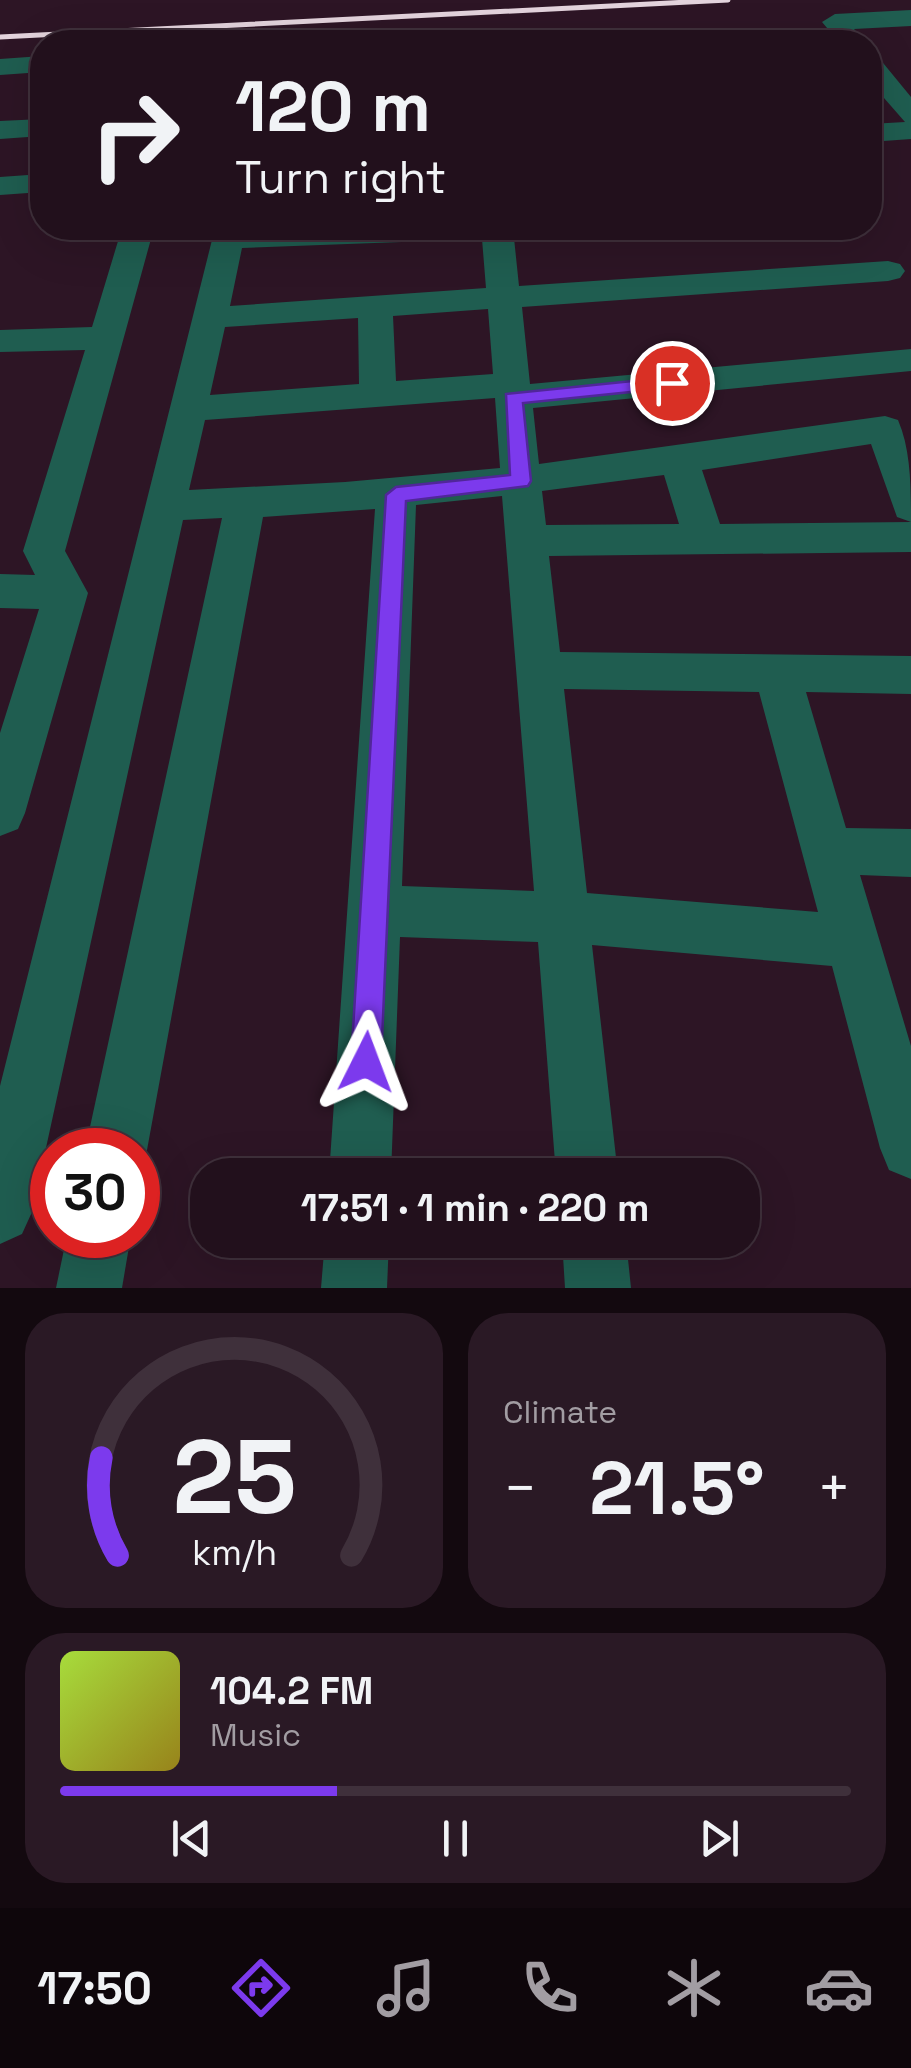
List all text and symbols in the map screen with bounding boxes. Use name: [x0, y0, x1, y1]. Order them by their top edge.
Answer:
text: 120 m: [235, 62, 431, 151]
icon: right: [70, 70, 200, 200]
text: Turn right: [235, 149, 446, 206]
pin: [630, 341, 715, 426]
icon: arrive: [645, 356, 700, 411]
position arrow: [314, 1010, 418, 1114]
speed limit sign: 30: [30, 1128, 160, 1258]
text: 17:51 · 1 min · 220 m: [301, 1184, 649, 1232]
text: Climate: [503, 1392, 617, 1432]
text: 25: [172, 1411, 296, 1543]
text: 21.5°: [589, 1440, 765, 1536]
text: −: [503, 1453, 537, 1523]
text: +: [817, 1453, 851, 1523]
text: km/h: [191, 1530, 277, 1575]
text: 104.2 FM: [210, 1667, 373, 1715]
text: Music: [210, 1715, 301, 1755]
icon: previous: [164, 1811, 219, 1866]
icon: pause: [428, 1811, 483, 1866]
icon: next: [692, 1811, 747, 1866]
icon: directions: [226, 1953, 296, 2023]
icon: music: [371, 1953, 441, 2023]
icon: phone: [515, 1953, 585, 2023]
icon: climate: [659, 1953, 729, 2023]
icon: car: [804, 1953, 874, 2023]
text: 17:50: [37, 1960, 152, 2017]

